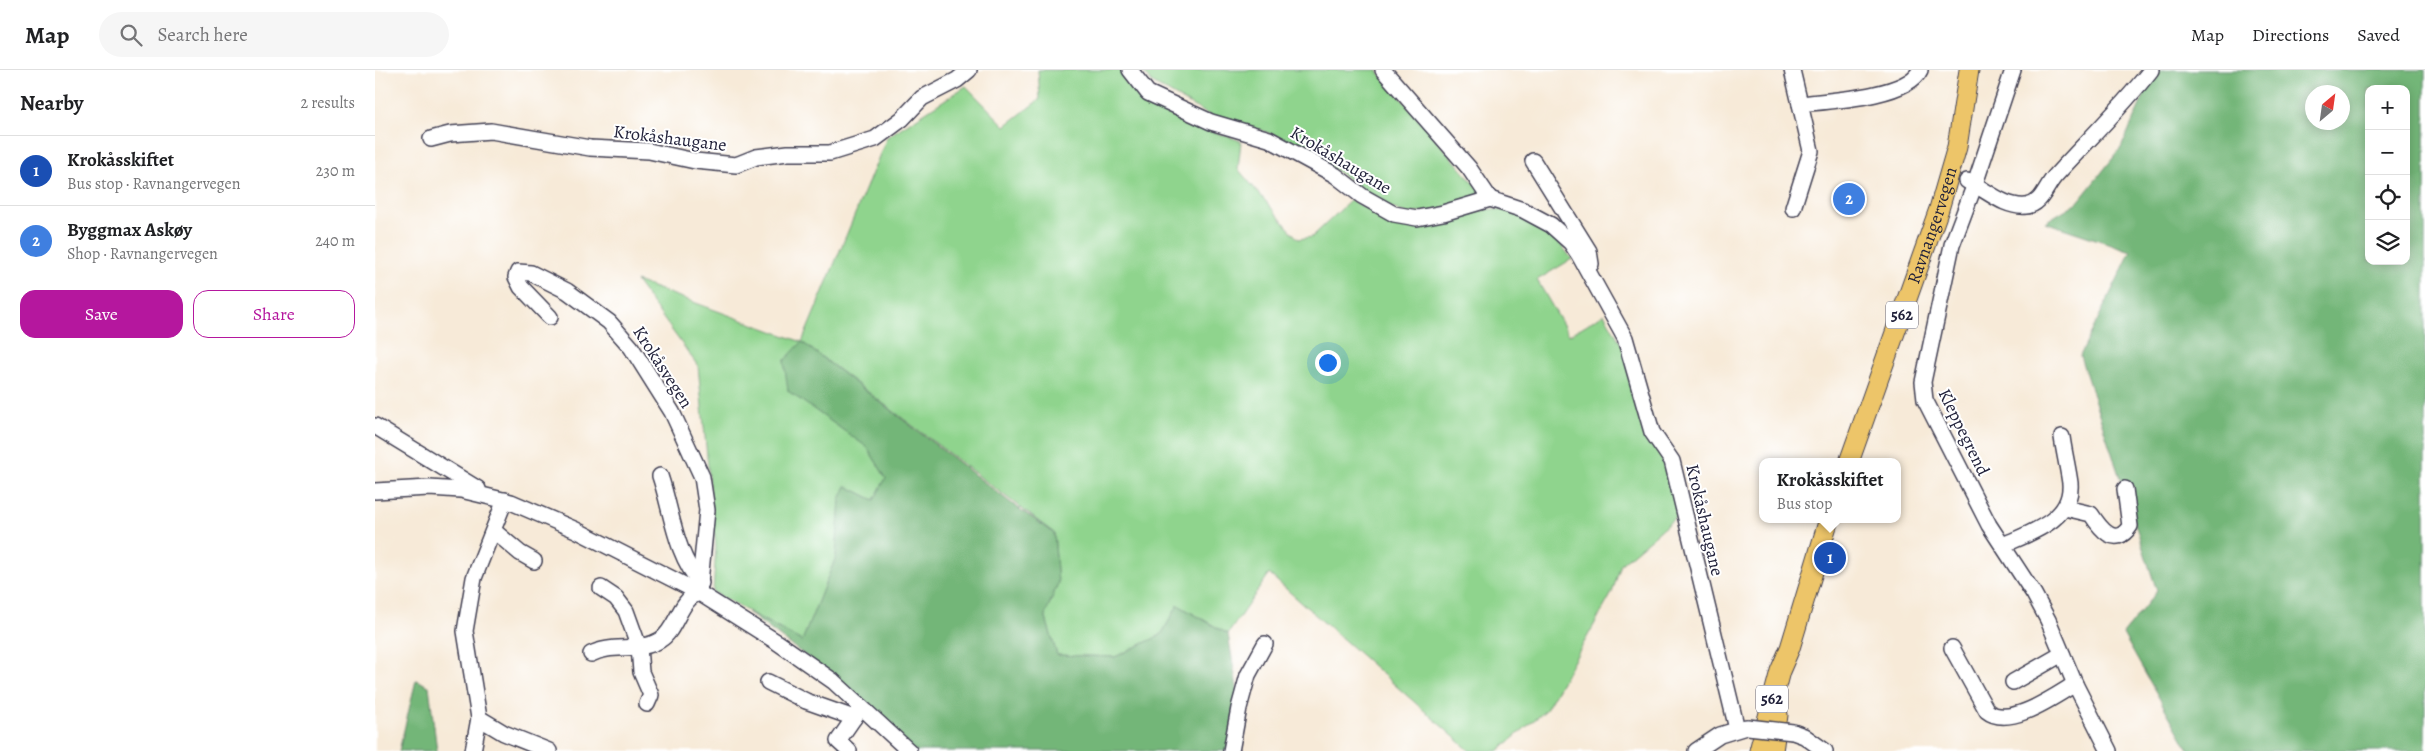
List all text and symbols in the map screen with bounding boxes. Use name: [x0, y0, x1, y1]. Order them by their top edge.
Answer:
search box: [99, 12, 449, 57]
text: Map: [25, 19, 69, 51]
icon: search: [117, 21, 145, 49]
text: Search here: [157, 22, 248, 48]
text: Map: [2191, 23, 2224, 47]
text: Directions: [2252, 23, 2329, 47]
text: Saved: [2357, 23, 2400, 47]
north arrow: [2305, 85, 2350, 130]
map controls: [2365, 85, 2410, 265]
button: +: [2365, 85, 2410, 130]
text: Nearby: [20, 89, 83, 117]
text: 2 results: [300, 92, 355, 114]
street label: Krokåshaugane: [612, 119, 728, 157]
street label: Krokåshaugane: [1286, 120, 1396, 200]
button: −: [2365, 130, 2410, 175]
text: Krokåsskiftet: [67, 147, 174, 173]
text: 1: [33, 160, 39, 182]
text: 230 m: [316, 160, 355, 182]
street label: Ravnangervegen: [1901, 164, 1963, 287]
text: Bus stop · Ravnangervegen: [67, 173, 241, 195]
button: locate: [2365, 175, 2410, 220]
pin: 2: [1833, 180, 1865, 218]
text: Byggmax Askøy: [67, 217, 192, 243]
button: layers: [2365, 220, 2410, 265]
text: 2: [32, 230, 40, 252]
text: 240 m: [315, 230, 355, 252]
text: Shop · Ravnangervegen: [67, 243, 218, 265]
button: Save: [20, 290, 183, 338]
button: Share: [193, 290, 355, 338]
road number: 562: [1886, 302, 1918, 328]
street label: Krokåsvegen: [627, 321, 699, 413]
your location: [1315, 350, 1341, 376]
street label: Kleppegrend: [1933, 385, 1996, 480]
popup: [1759, 458, 1901, 523]
street label: Krokåshaugane: [1680, 462, 1730, 578]
text: Krokåsskiftet: [1776, 467, 1884, 493]
text: Bus stop: [1776, 493, 1832, 515]
pin: 1: [1814, 539, 1846, 577]
road number: 562: [1756, 686, 1788, 712]

